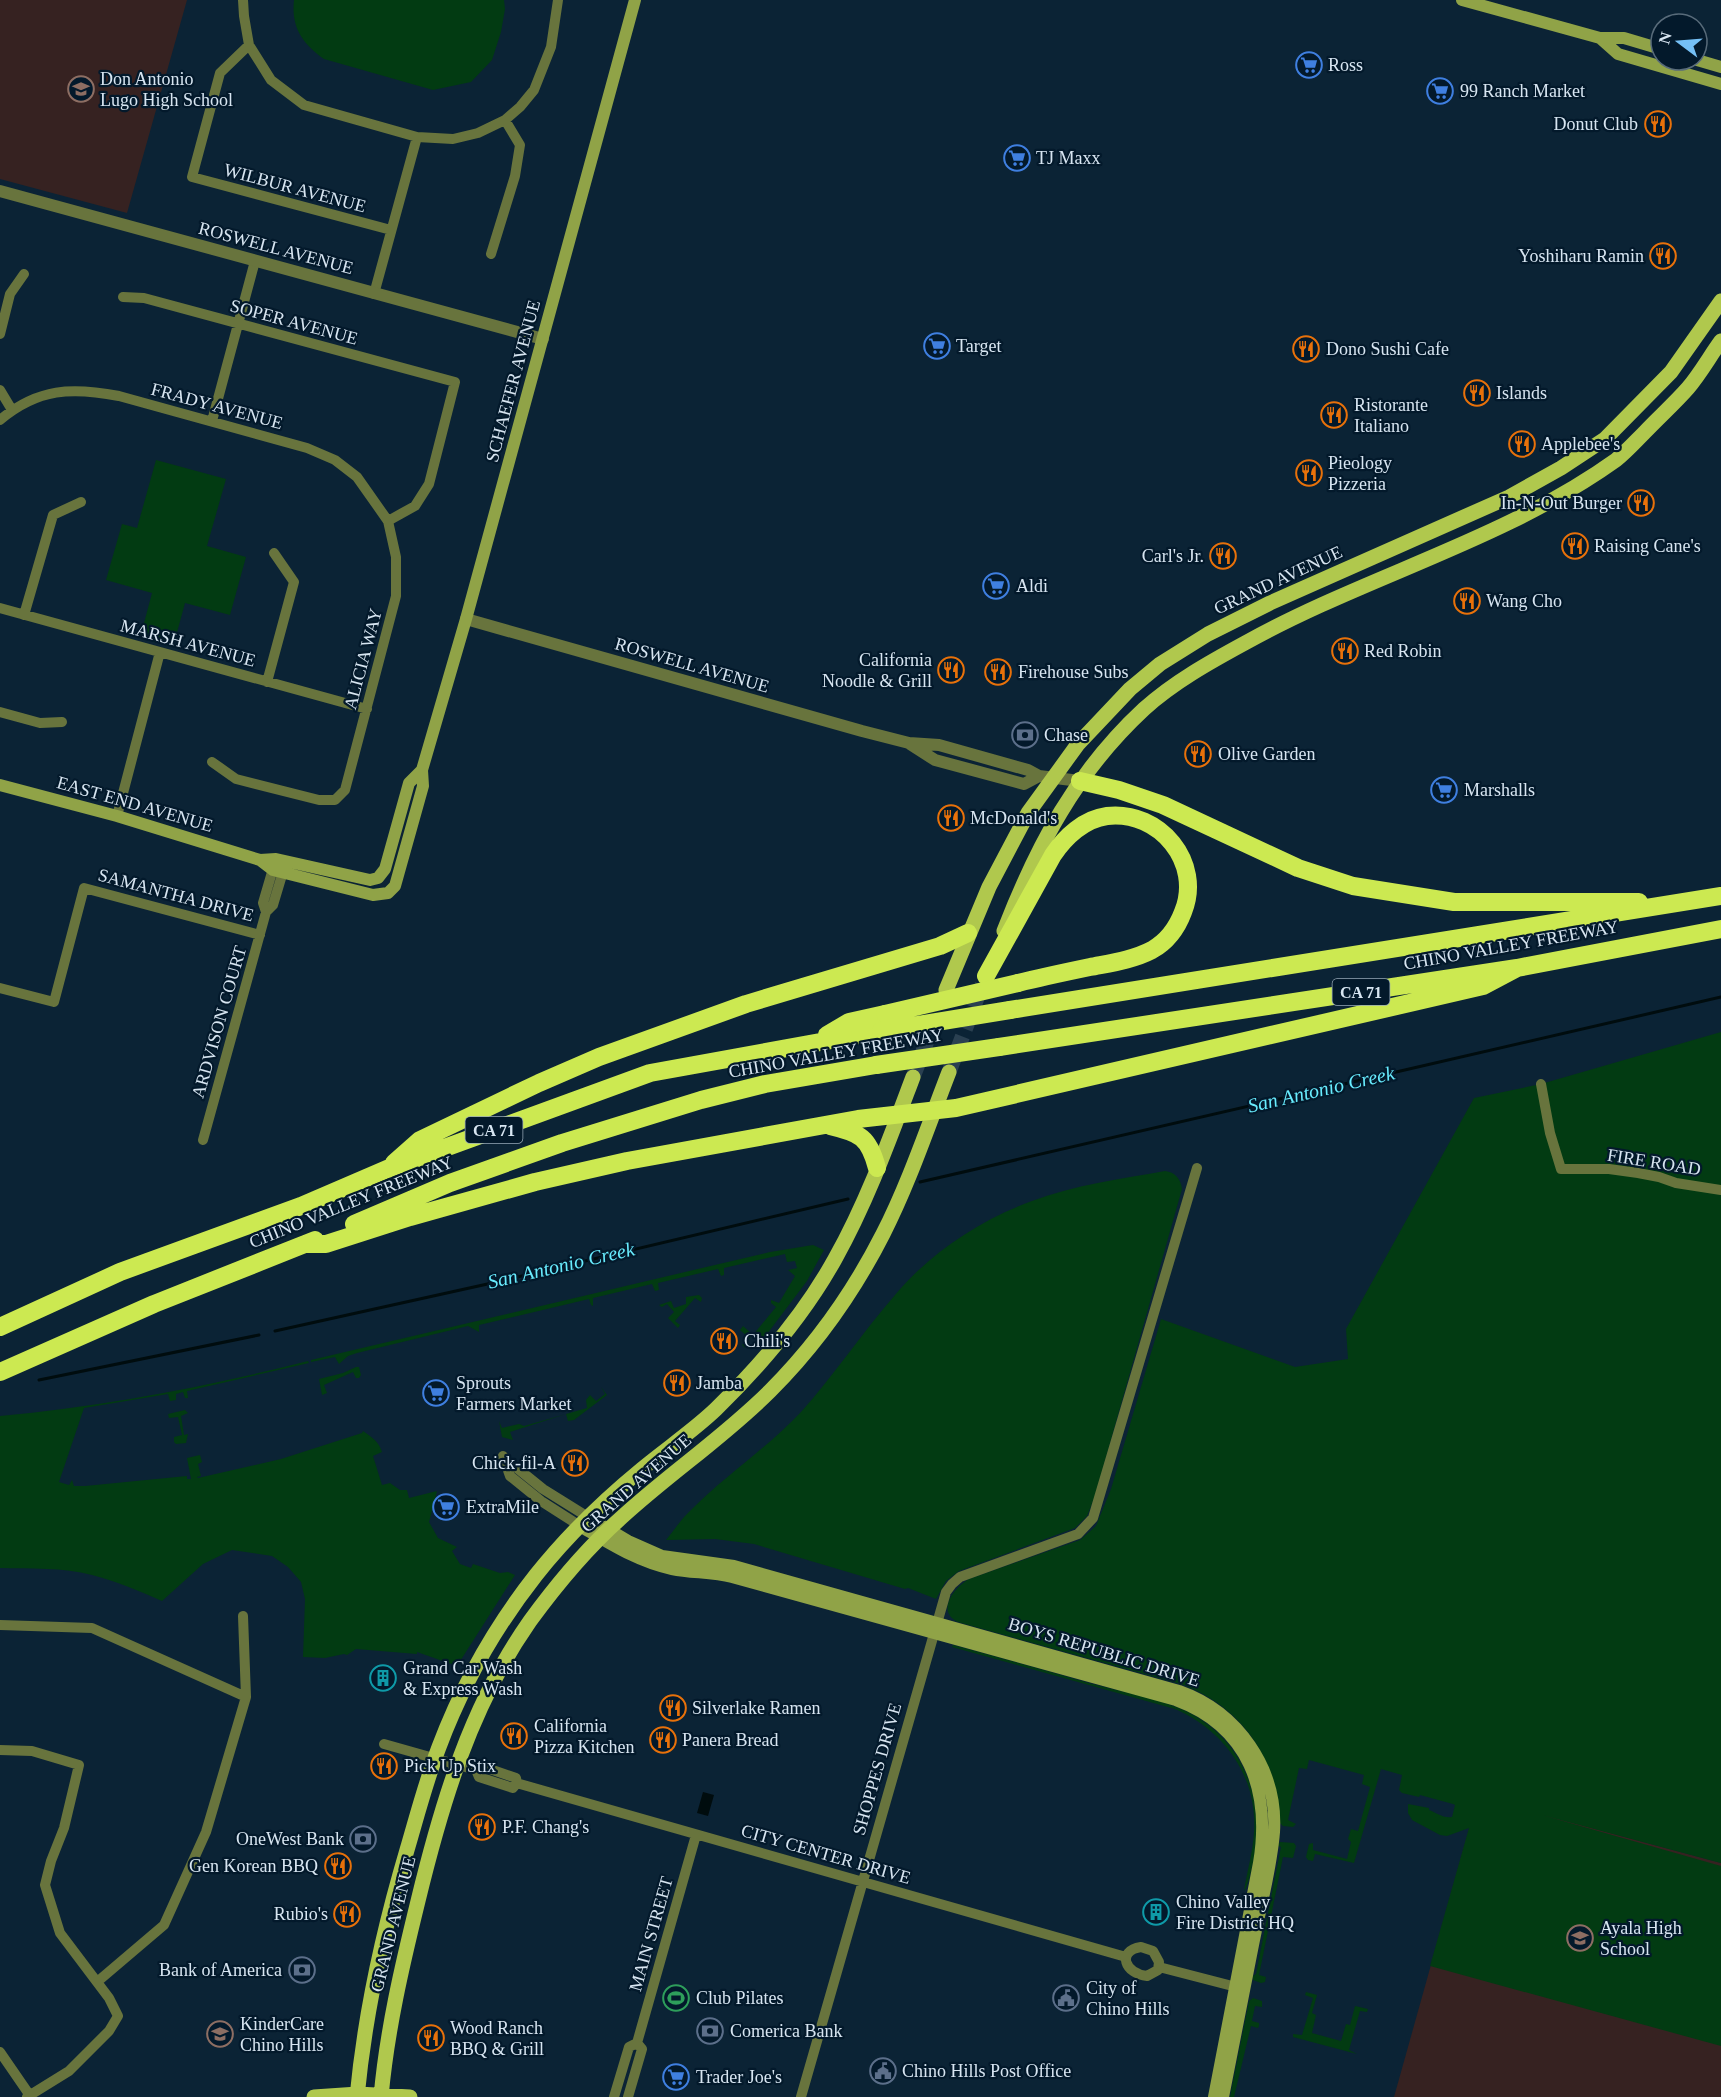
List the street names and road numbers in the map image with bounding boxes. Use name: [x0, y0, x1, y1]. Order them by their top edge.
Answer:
street label: WILBUR AVENUE: [222, 159, 368, 217]
street label: ROSWELL AVENUE: [196, 218, 356, 278]
street label: SOPER AVENUE: [228, 295, 360, 349]
street label: SCHAEFER AVENUE: [482, 298, 544, 464]
street label: FRADY AVENUE: [149, 379, 285, 433]
street label: GRAND AVENUE: [1211, 542, 1345, 618]
street label: ALICIA WAY: [340, 606, 386, 712]
street label: MARSH AVENUE: [118, 615, 258, 671]
street label: ROSWELL AVENUE: [613, 633, 771, 697]
street label: EAST END AVENUE: [55, 772, 215, 836]
street label: SAMANTHA DRIVE: [96, 865, 256, 925]
street label: CHINO VALLEY FREEWAY: [1402, 916, 1620, 974]
street label: ARDVISON COURT: [188, 944, 250, 1100]
road number: CA 71: [1332, 979, 1390, 1005]
street label: CHINO VALLEY FREEWAY: [727, 1024, 945, 1082]
road number: CA 71: [466, 1117, 522, 1143]
street label: FIRE ROAD: [1606, 1145, 1702, 1179]
street label: CHINO VALLEY FREEWAY: [246, 1152, 456, 1252]
street label: GRAND AVENUE: [577, 1430, 695, 1536]
street label: BOYS REPUBLIC DRIVE: [1006, 1613, 1202, 1691]
street label: SHOPPES DRIVE: [849, 1701, 905, 1837]
street label: CITY CENTER DRIVE: [739, 1820, 913, 1888]
street label: GRAND AVENUE: [366, 1854, 420, 1994]
street label: MAIN STREET: [625, 1874, 677, 1994]

